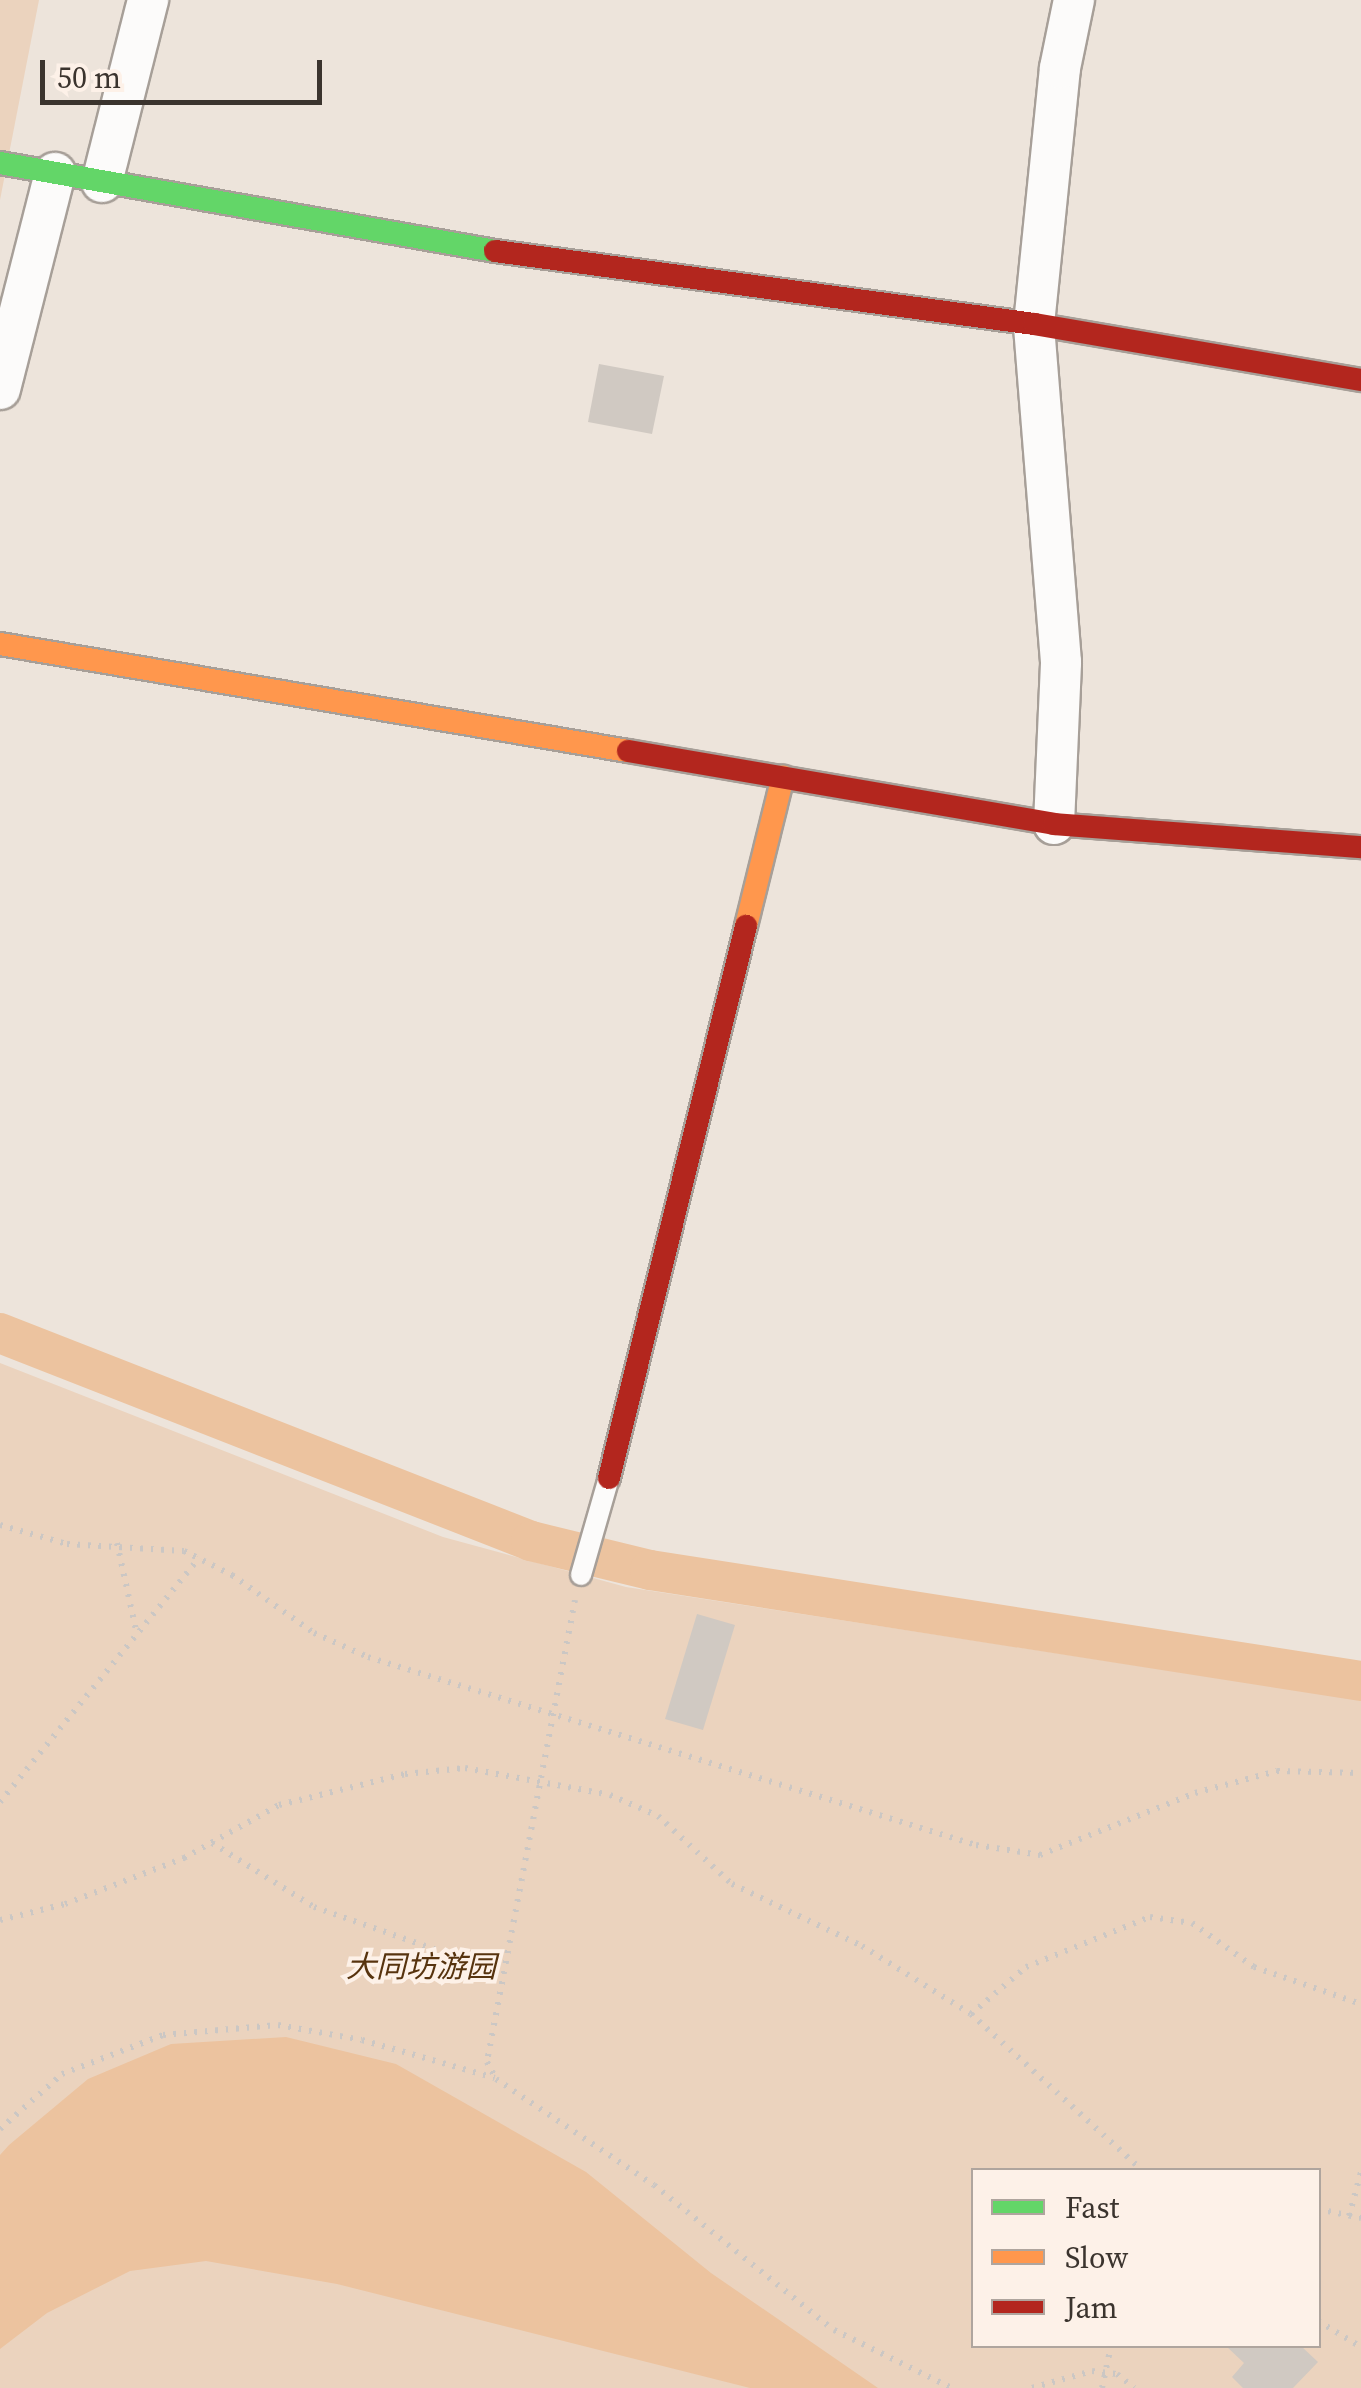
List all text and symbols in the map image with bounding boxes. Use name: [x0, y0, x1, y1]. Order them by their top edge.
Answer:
scale bar: [45, 40, 328, 102]
text: 50 m: [57, 57, 121, 98]
park label: 大同坊游园: [346, 1949, 496, 1985]
legend: [971, 2168, 1321, 2348]
text: Fast: [1065, 2187, 1119, 2228]
text: Slow: [1065, 2237, 1128, 2278]
text: Jam: [1065, 2287, 1118, 2328]

